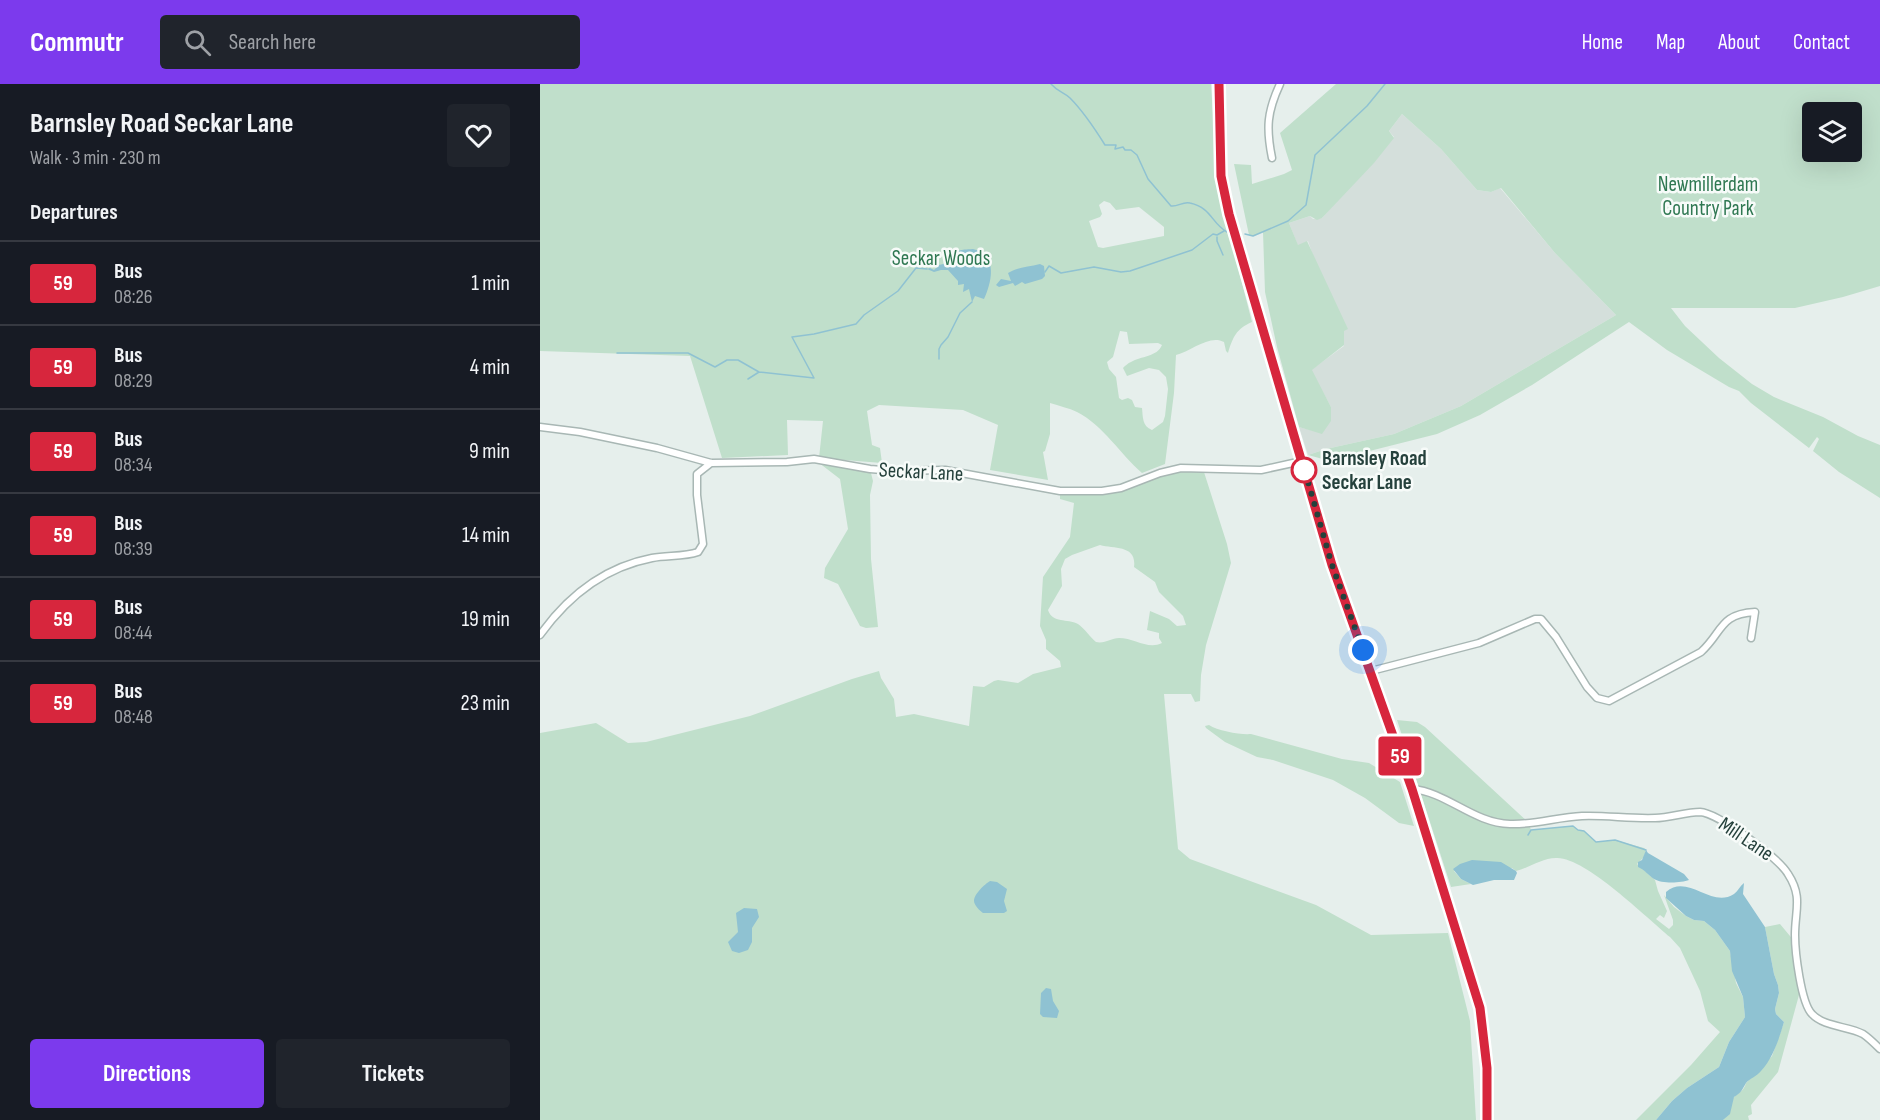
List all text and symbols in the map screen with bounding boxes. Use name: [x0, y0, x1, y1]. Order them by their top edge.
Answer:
search box: [160, 15, 580, 69]
text: Commutr: [30, 26, 124, 59]
icon: search: [181, 26, 214, 59]
text: Search here: [229, 29, 316, 56]
text: Home: [1582, 30, 1623, 55]
text: Map: [1656, 30, 1685, 55]
text: About: [1718, 30, 1760, 55]
text: Contact: [1793, 30, 1850, 55]
map controls: [1802, 102, 1862, 162]
button: layers: [1802, 102, 1862, 162]
button: heart: [447, 104, 510, 167]
text: Barnsley Road Seckar Lane: [30, 107, 294, 140]
text: Walk · 3 min · 230 m: [30, 146, 161, 170]
park label: Newmillerdam Country Park: [1658, 172, 1758, 221]
text: Departures: [30, 199, 118, 226]
park label: Seckar Woods: [892, 246, 990, 271]
text: Bus: [114, 258, 143, 285]
text: 1 min: [471, 270, 510, 297]
text: 59: [53, 271, 73, 296]
text: 08:26: [114, 285, 152, 309]
text: Bus: [114, 342, 143, 369]
text: 4 min: [470, 354, 510, 381]
text: 59: [53, 355, 73, 380]
text: 08:29: [114, 369, 153, 393]
text: Bus: [114, 426, 143, 453]
text: 9 min: [469, 438, 510, 465]
text: 59: [53, 439, 73, 464]
place label: Barnsley Road Seckar Lane: [1322, 446, 1427, 495]
text: 08:34: [114, 453, 152, 477]
street label: Seckar Lane: [878, 457, 964, 487]
marker: Barnsley Road Seckar Lane: [1291, 457, 1317, 483]
text: Bus: [114, 510, 143, 537]
text: 14 min: [462, 522, 510, 549]
text: 59: [53, 523, 73, 548]
text: 08:39: [114, 537, 153, 561]
text: Bus: [114, 594, 143, 621]
text: 19 min: [461, 606, 510, 633]
text: 59: [53, 607, 73, 632]
text: 08:44: [114, 621, 152, 645]
your location: [1348, 635, 1378, 665]
text: Bus: [114, 678, 143, 705]
text: 23 min: [461, 690, 510, 717]
text: 59: [53, 691, 73, 716]
text: 08:48: [114, 705, 153, 729]
line badge: 59: [1373, 736, 1427, 776]
text: 59: [1390, 744, 1410, 769]
street label: Mill Lane: [1714, 812, 1778, 866]
button: Directions: [30, 1039, 264, 1108]
button: Tickets: [276, 1039, 510, 1108]

